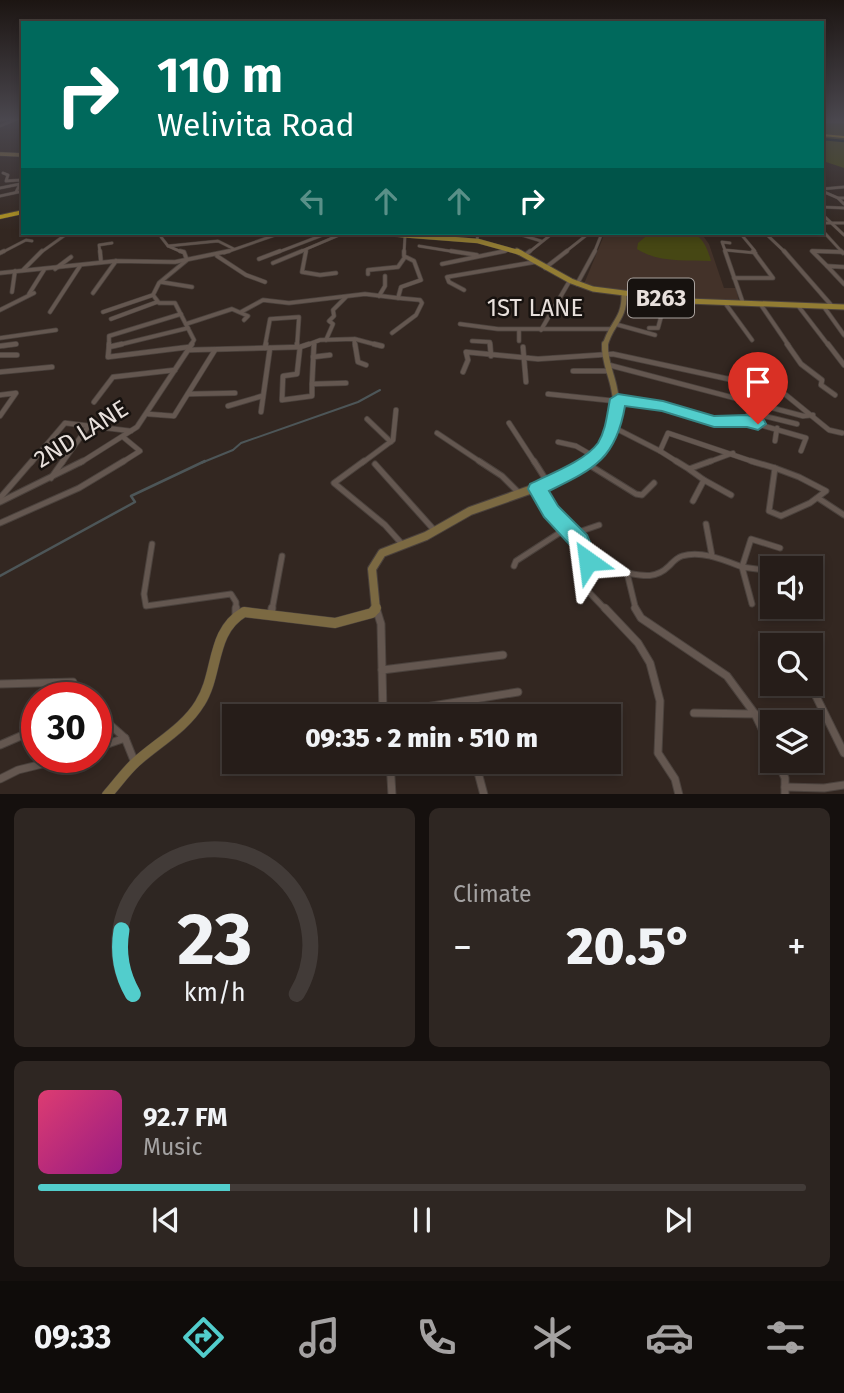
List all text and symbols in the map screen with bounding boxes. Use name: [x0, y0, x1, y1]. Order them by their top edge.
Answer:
text: 110 m: [157, 46, 283, 105]
icon: right: [42, 49, 133, 140]
text: Welivita Road: [157, 106, 355, 144]
icon: left: [294, 182, 332, 220]
icon: ahead: [367, 182, 405, 220]
icon: ahead: [440, 182, 478, 220]
icon: right: [513, 182, 551, 220]
road number: B263: [628, 278, 694, 318]
street label: 1ST LANE: [487, 294, 583, 322]
pin: [728, 352, 788, 424]
icon: arrive: [739, 363, 777, 401]
street label: 2ND LANE: [29, 394, 133, 474]
position arrow: [551, 524, 625, 598]
map controls: [760, 556, 823, 773]
button: sound: [760, 556, 823, 619]
button: search: [760, 633, 823, 696]
speed limit sign: 30: [21, 682, 112, 773]
button: layers: [760, 710, 823, 773]
text: 09:35 · 2 min · 510 m: [305, 723, 538, 754]
text: Climate: [453, 880, 532, 908]
text: 23: [177, 896, 252, 983]
text: 20.5°: [567, 915, 693, 978]
text: −: [453, 924, 472, 970]
text: +: [787, 924, 806, 970]
text: km/h: [184, 977, 245, 1007]
text: 92.7 FM: [143, 1102, 227, 1133]
text: Music: [143, 1133, 203, 1161]
icon: previous: [147, 1201, 185, 1239]
icon: pause: [403, 1201, 441, 1239]
icon: next: [659, 1201, 697, 1239]
icon: directions: [179, 1313, 228, 1362]
icon: music: [295, 1313, 344, 1362]
icon: phone: [412, 1313, 461, 1362]
icon: climate: [528, 1313, 577, 1362]
icon: car: [645, 1313, 694, 1362]
icon: filters: [761, 1313, 810, 1362]
text: 09:33: [34, 1318, 112, 1356]

